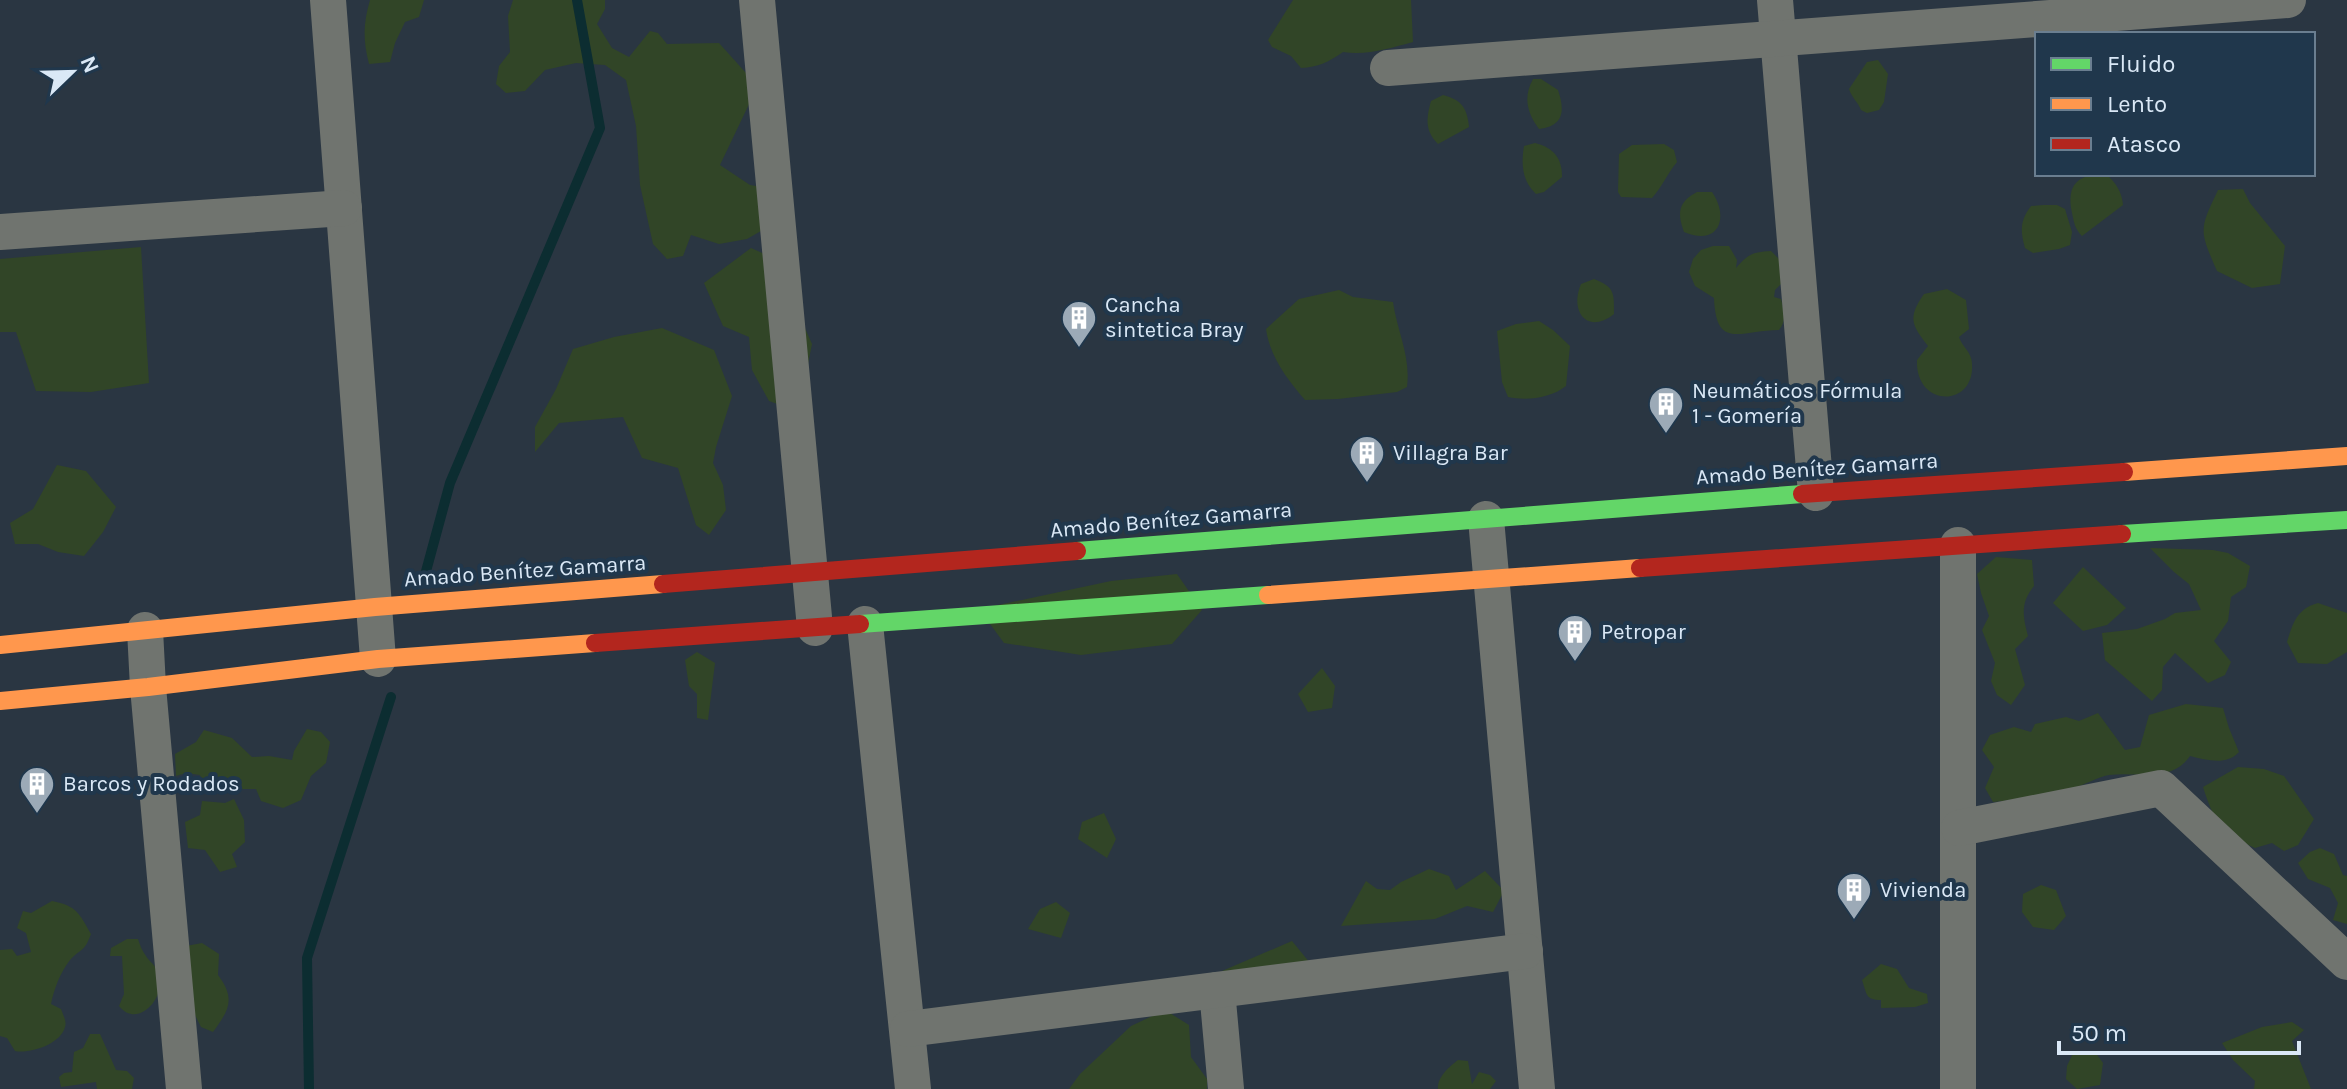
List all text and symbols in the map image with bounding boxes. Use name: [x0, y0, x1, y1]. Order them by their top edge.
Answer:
north arrow: [32, 32, 112, 112]
legend: [2035, 32, 2315, 176]
text: Fluido: [2107, 50, 2175, 78]
text: N: [74, 52, 105, 77]
text: Lento: [2107, 90, 2167, 118]
text: Atasco: [2107, 130, 2181, 158]
place label: Cancha sintetica Bray: [1105, 292, 1243, 343]
building icon: Cancha sintetica Bray: [1060, 299, 1098, 349]
place label: Neumáticos Fórmula 1 - Gomería: [1692, 378, 1902, 429]
building icon: Neumáticos Fórmula 1 - Gomería: [1647, 385, 1685, 435]
building icon: Villagra Bar: [1348, 434, 1386, 484]
place label: Villagra Bar: [1393, 440, 1508, 466]
street label: Amado Benítez Gamarra: [1695, 448, 1939, 490]
street label: Amado Benítez Gamarra: [1049, 496, 1293, 544]
street label: Amado Benítez Gamarra: [403, 550, 647, 592]
building icon: Petropar: [1556, 613, 1594, 663]
place label: Petropar: [1601, 619, 1686, 645]
building icon: Barcos y Rodados: [18, 765, 56, 815]
place label: Barcos y Rodados: [63, 771, 240, 797]
building icon: Vivienda: [1835, 871, 1873, 921]
place label: Vivienda: [1880, 877, 1966, 903]
scale bar: [2059, 1005, 2299, 1055]
text: 50 m: [2071, 1019, 2127, 1047]

